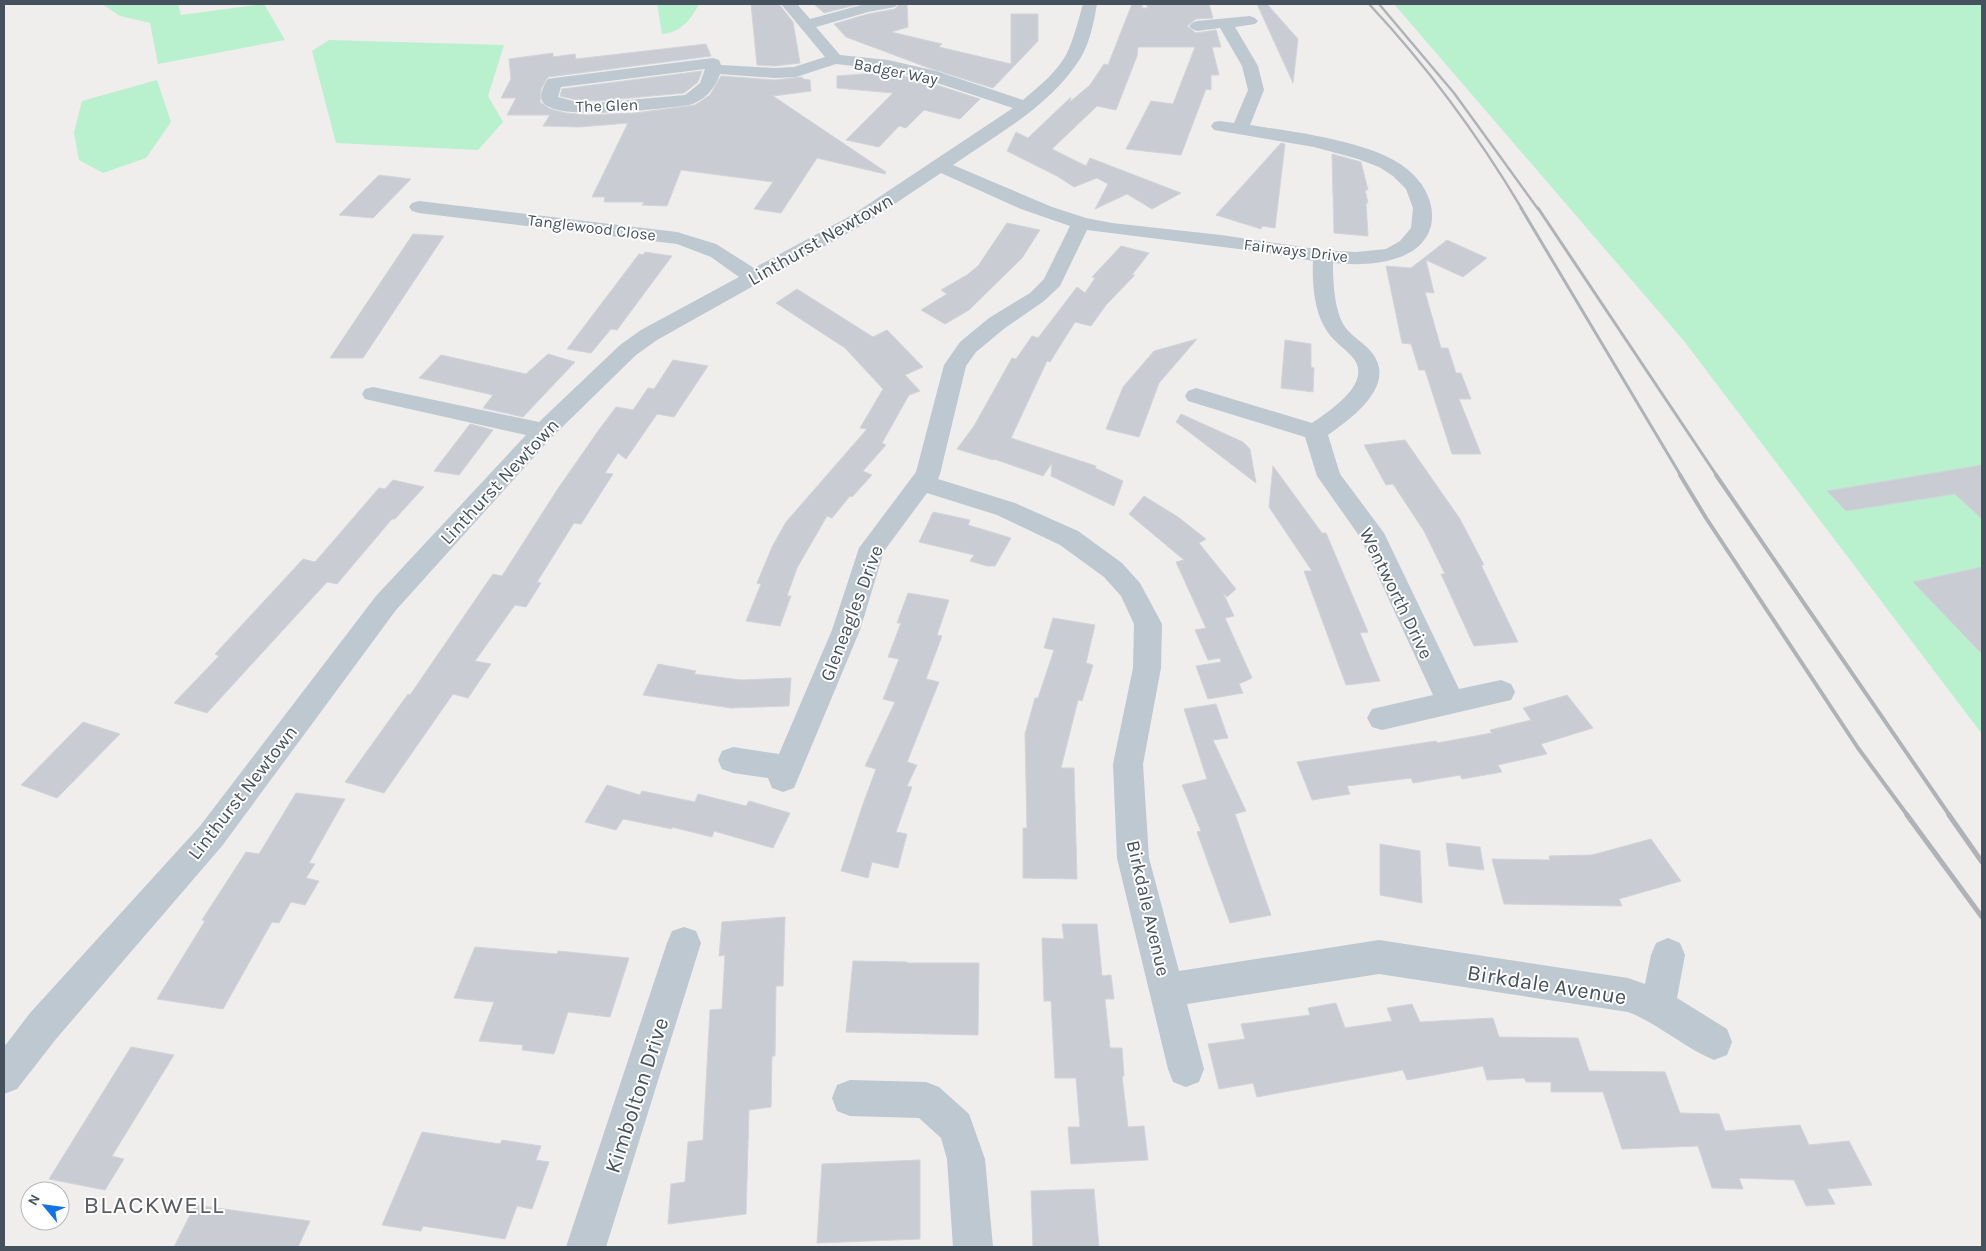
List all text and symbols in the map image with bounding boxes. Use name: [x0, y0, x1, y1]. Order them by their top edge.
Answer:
street label: Badger Way: [852, 54, 940, 89]
street label: The Glen: [576, 95, 639, 116]
street label: Linthurst Newtown: [744, 189, 897, 290]
street label: Tanglewood Close: [527, 210, 657, 245]
street label: Fairways Drive: [1243, 235, 1349, 266]
street label: Linthurst Newtown: [436, 414, 564, 549]
street label: Wentworth Drive: [1355, 524, 1437, 663]
street label: Gleneagles Drive: [816, 542, 888, 684]
street label: Linthurst Newtown: [184, 721, 302, 864]
street label: Birkdale Avenue: [1122, 838, 1174, 978]
street label: Birkdale Avenue: [1465, 960, 1628, 1010]
street label: Kimbolton Drive: [600, 1014, 674, 1176]
north arrow: [20, 1181, 70, 1231]
district label: BLACKWELL: [84, 1190, 224, 1219]
text: N: [24, 1191, 44, 1208]

